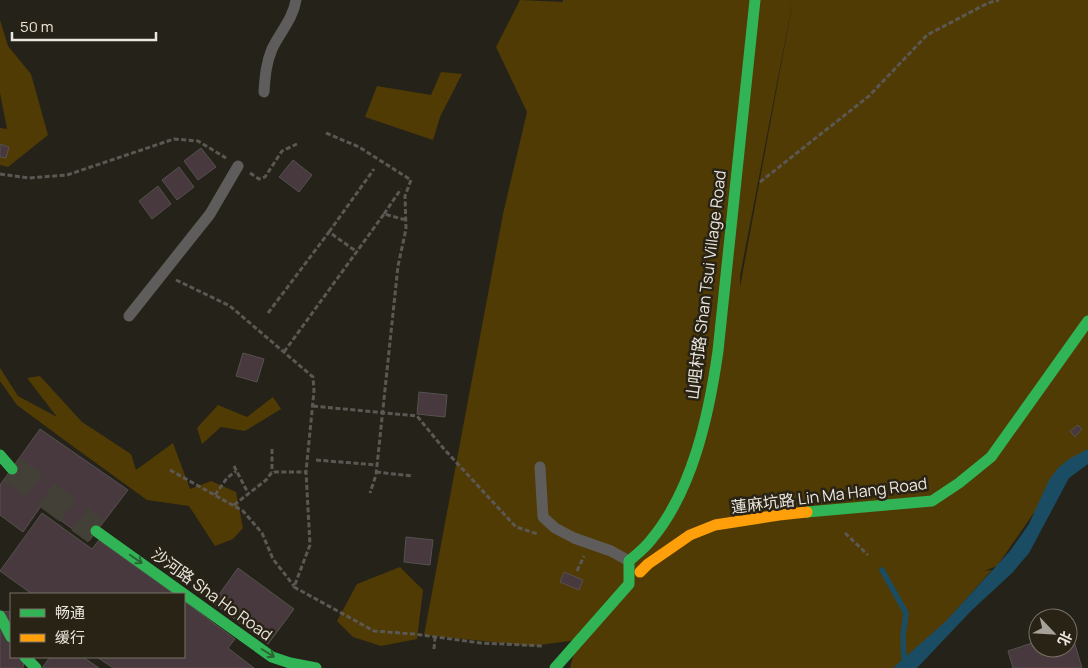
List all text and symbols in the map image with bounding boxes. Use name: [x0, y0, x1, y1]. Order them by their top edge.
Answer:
scale bar: [12, 10, 156, 42]
text: 50 m: [20, 16, 54, 37]
street label: 山咀村路 Shan Tsui Village Road: [681, 169, 731, 401]
street label: 蓮麻坑路 Lin Ma Hang Road: [730, 472, 928, 518]
street label: 沙河路 Sha Ho Road: [147, 543, 277, 645]
one-way arrow: [129, 554, 143, 564]
legend: [10, 593, 185, 658]
text: 畅通: [55, 602, 85, 623]
north arrow: [1028, 608, 1078, 658]
text: 缓行: [55, 627, 85, 648]
text: 北: [1054, 628, 1077, 649]
one-way arrow: [261, 649, 275, 659]

